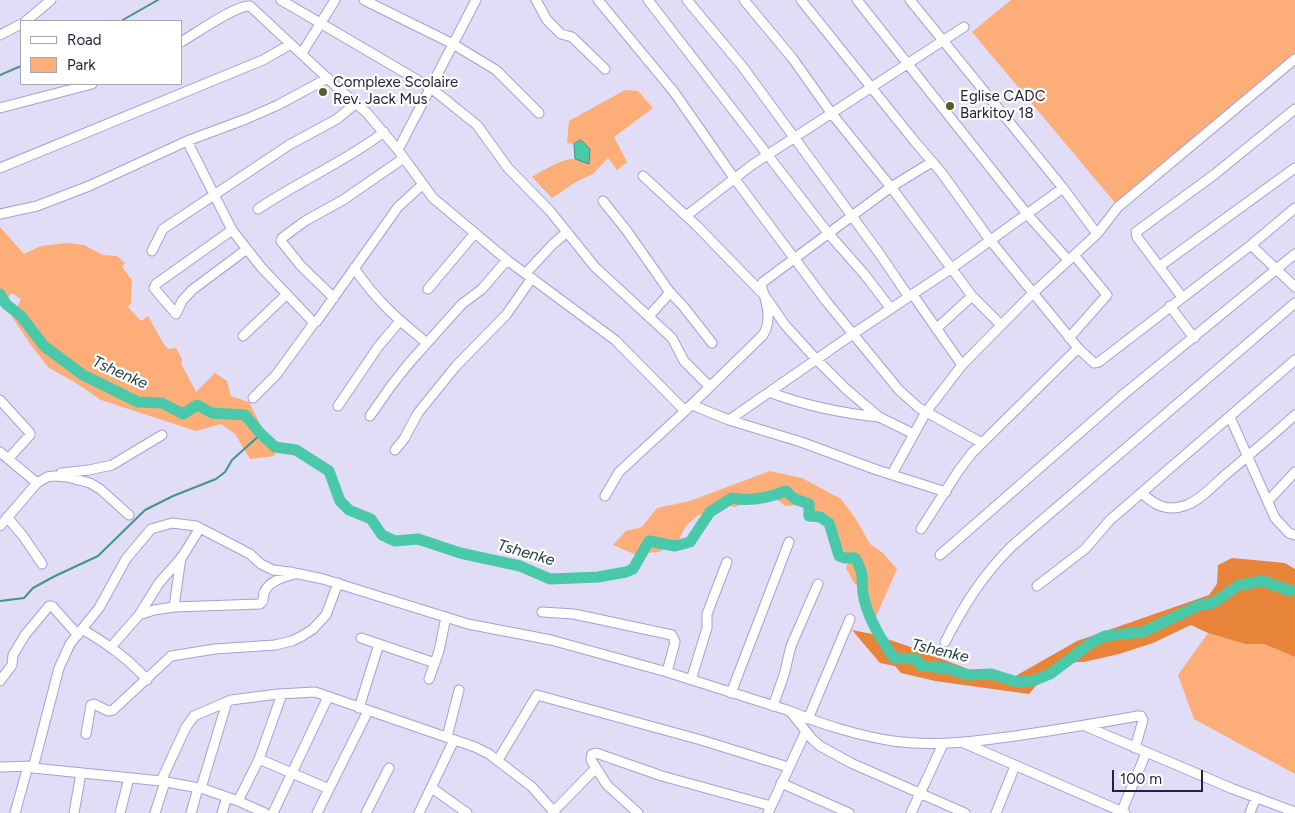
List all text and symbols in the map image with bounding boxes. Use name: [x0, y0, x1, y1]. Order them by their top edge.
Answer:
legend: [20, 20, 182, 85]
text: Road: [67, 31, 102, 49]
text: Park: [67, 56, 96, 74]
place label: Complexe Scolaire Rev. Jack Mus: [333, 74, 458, 109]
marker: Complexe Scolaire Rev. Jack Mus: [317, 86, 329, 98]
place label: Eglise CADC Barkitoy 18: [960, 88, 1045, 123]
marker: Eglise CADC Barkitoy 18: [944, 100, 956, 112]
water label: Tshenke: [89, 352, 151, 394]
water label: Tshenke: [495, 536, 557, 570]
water label: Tshenke: [909, 635, 971, 667]
scale bar: [1115, 760, 1206, 792]
text: 100 m: [1120, 770, 1162, 788]

